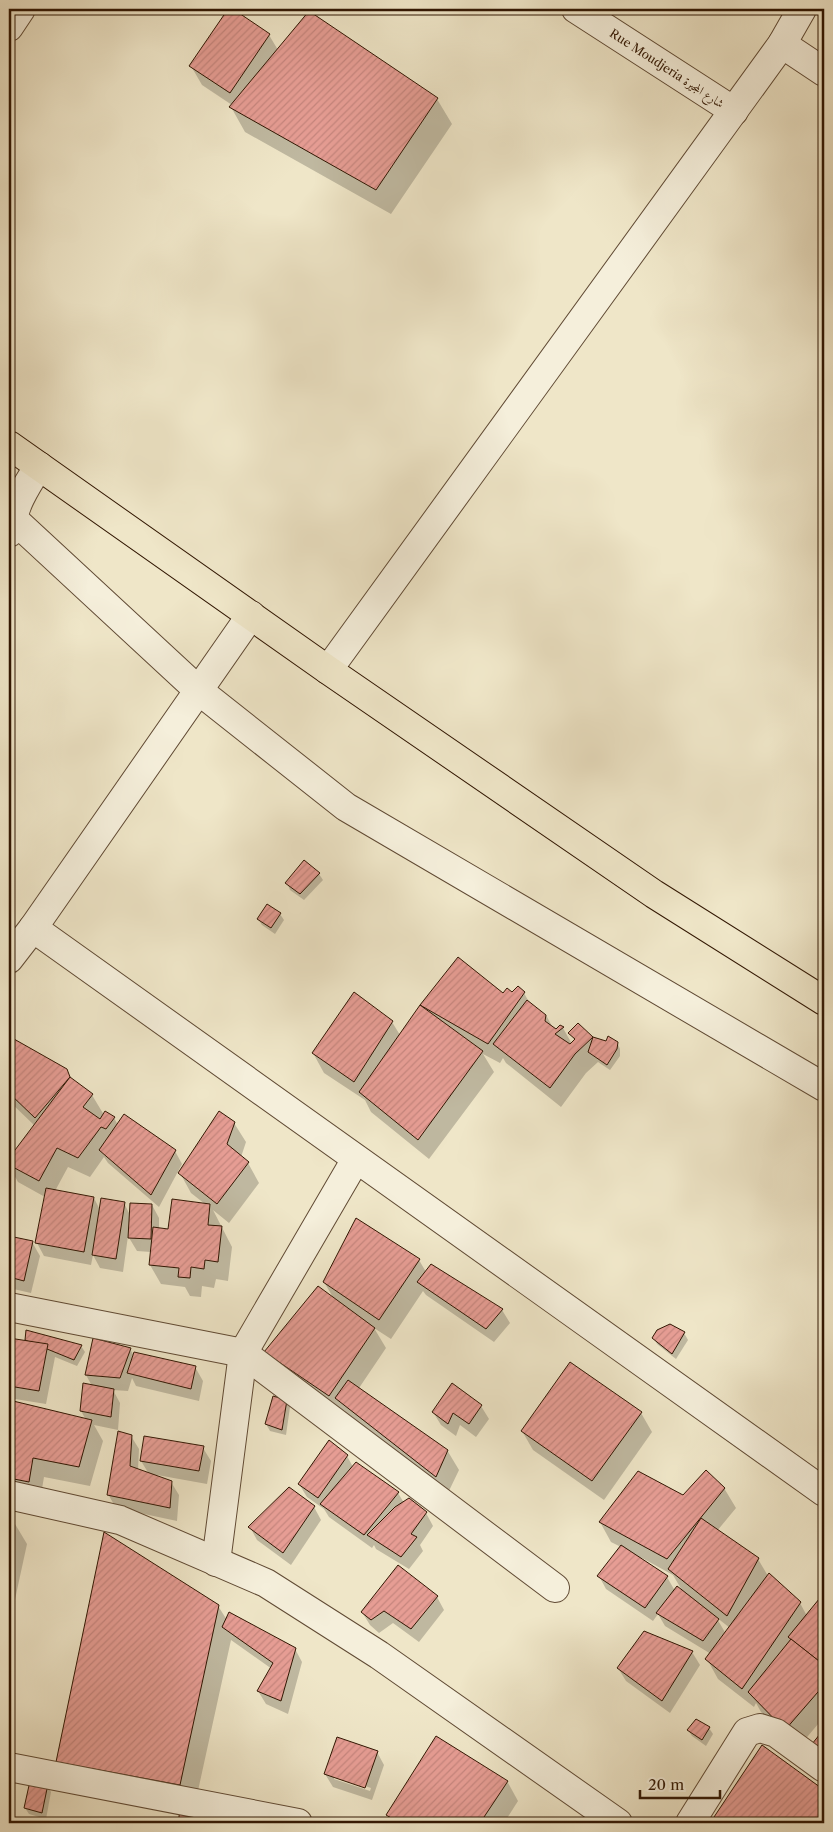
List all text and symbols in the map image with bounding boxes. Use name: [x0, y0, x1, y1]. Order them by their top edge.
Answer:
street label: Rue Moudjeria شارع المجيرة: [605, 25, 727, 114]
scale bar: [640, 1767, 720, 1799]
text: 20 m: [648, 1775, 684, 1794]

